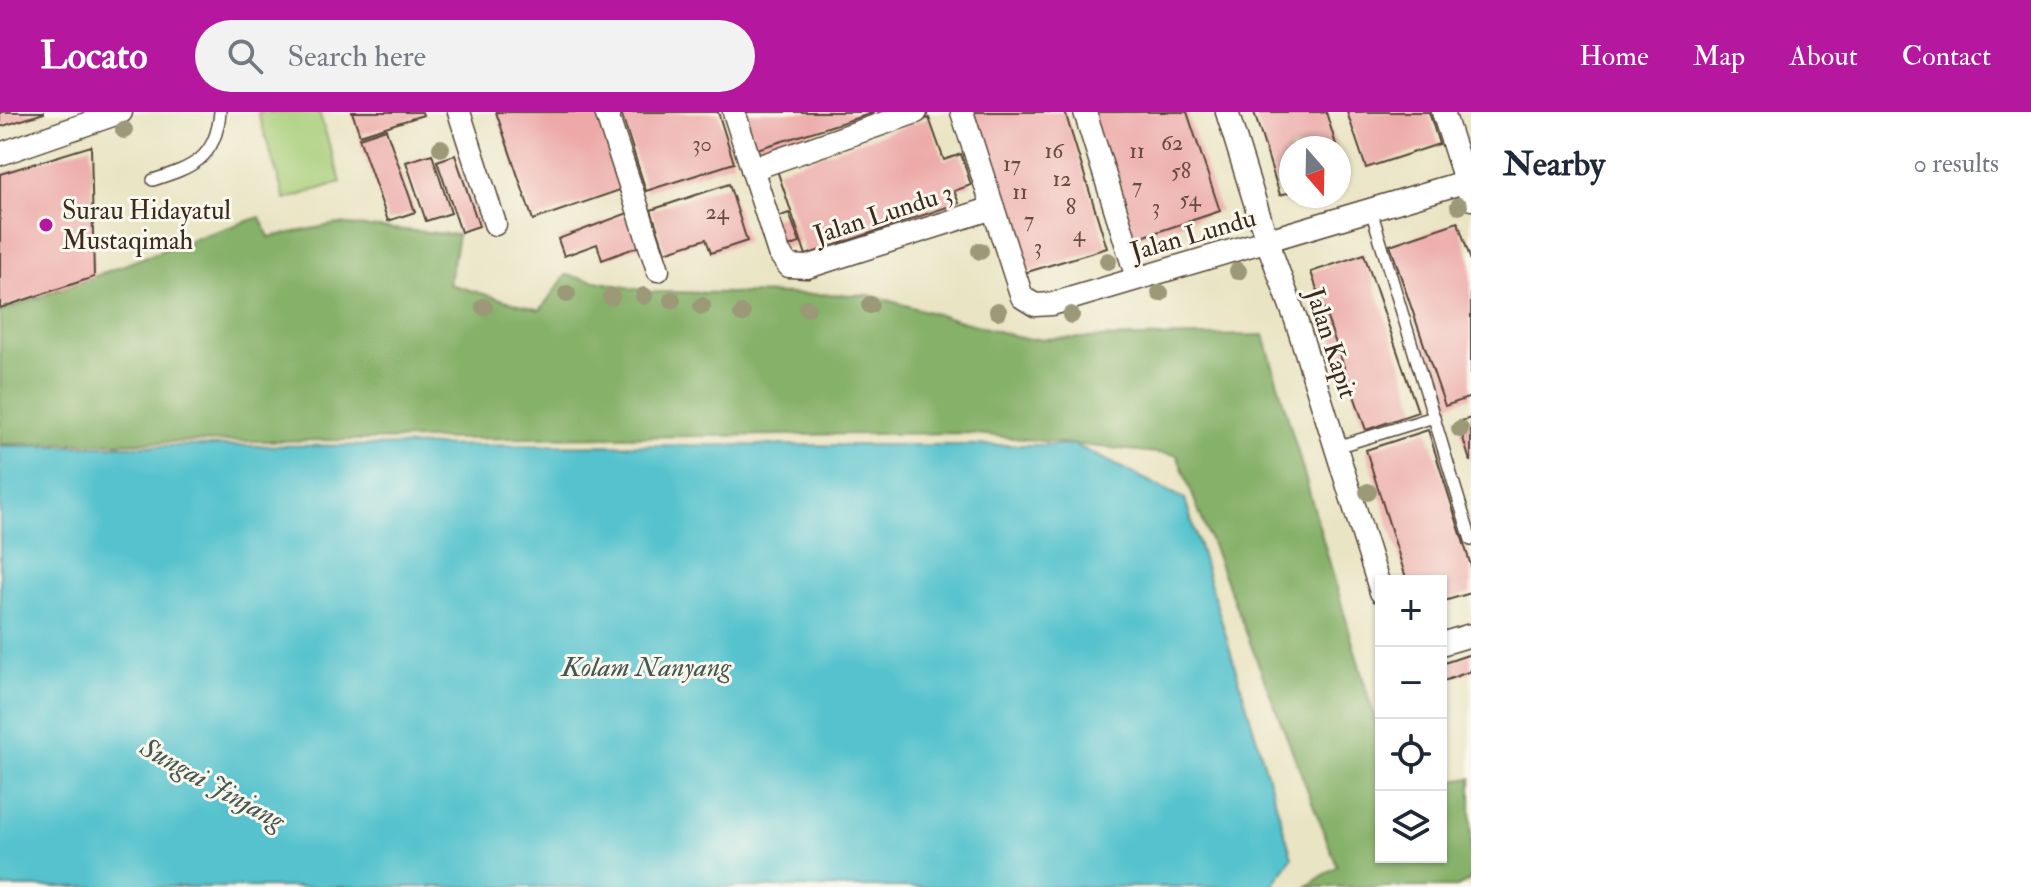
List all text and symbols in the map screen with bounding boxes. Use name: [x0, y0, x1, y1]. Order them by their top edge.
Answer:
search box: [195, 20, 755, 92]
text: Locato: [40, 32, 147, 80]
icon: search: [223, 34, 267, 78]
text: Search here: [287, 38, 426, 75]
text: Home: [1579, 39, 1649, 74]
text: Map: [1693, 39, 1745, 74]
text: About: [1789, 39, 1858, 74]
text: Contact: [1902, 39, 1991, 74]
house number: 62: [1161, 129, 1183, 157]
house number: 30: [692, 130, 712, 158]
north arrow: [1279, 136, 1351, 208]
house number: 16: [1045, 137, 1065, 165]
house number: 11: [1129, 137, 1145, 165]
text: Nearby: [1503, 143, 1605, 186]
text: 0 results: [1914, 148, 1999, 180]
house number: 17: [1003, 150, 1021, 178]
house number: 58: [1171, 157, 1191, 185]
house number: 12: [1052, 165, 1072, 193]
house number: 7: [1132, 172, 1142, 200]
street label: Jalan Lundu 3: [809, 176, 957, 252]
house number: 11: [1012, 178, 1028, 206]
house number: 54: [1180, 185, 1202, 213]
house number: 8: [1066, 193, 1076, 221]
house number: 3: [1152, 193, 1160, 221]
place label: Surau Hidayatul Mustaqimah: [62, 195, 231, 257]
house number: 24: [705, 198, 730, 226]
street label: Jalan Lundu: [1126, 202, 1260, 268]
house number: 7: [1024, 206, 1034, 234]
marker: Surau Hidayatul Mustaqimah: [37, 216, 55, 234]
house number: 4: [1073, 220, 1086, 248]
house number: 3: [1034, 233, 1042, 261]
street label: Jalan Kapit: [1297, 283, 1364, 403]
map controls: [1375, 575, 1447, 863]
button: +: [1375, 575, 1447, 647]
button: −: [1375, 647, 1447, 719]
water label: Kolam Nanyang: [559, 650, 732, 685]
button: locate: [1375, 719, 1447, 791]
water label: Sungai Jinjang: [133, 730, 292, 839]
button: layers: [1375, 791, 1447, 863]

